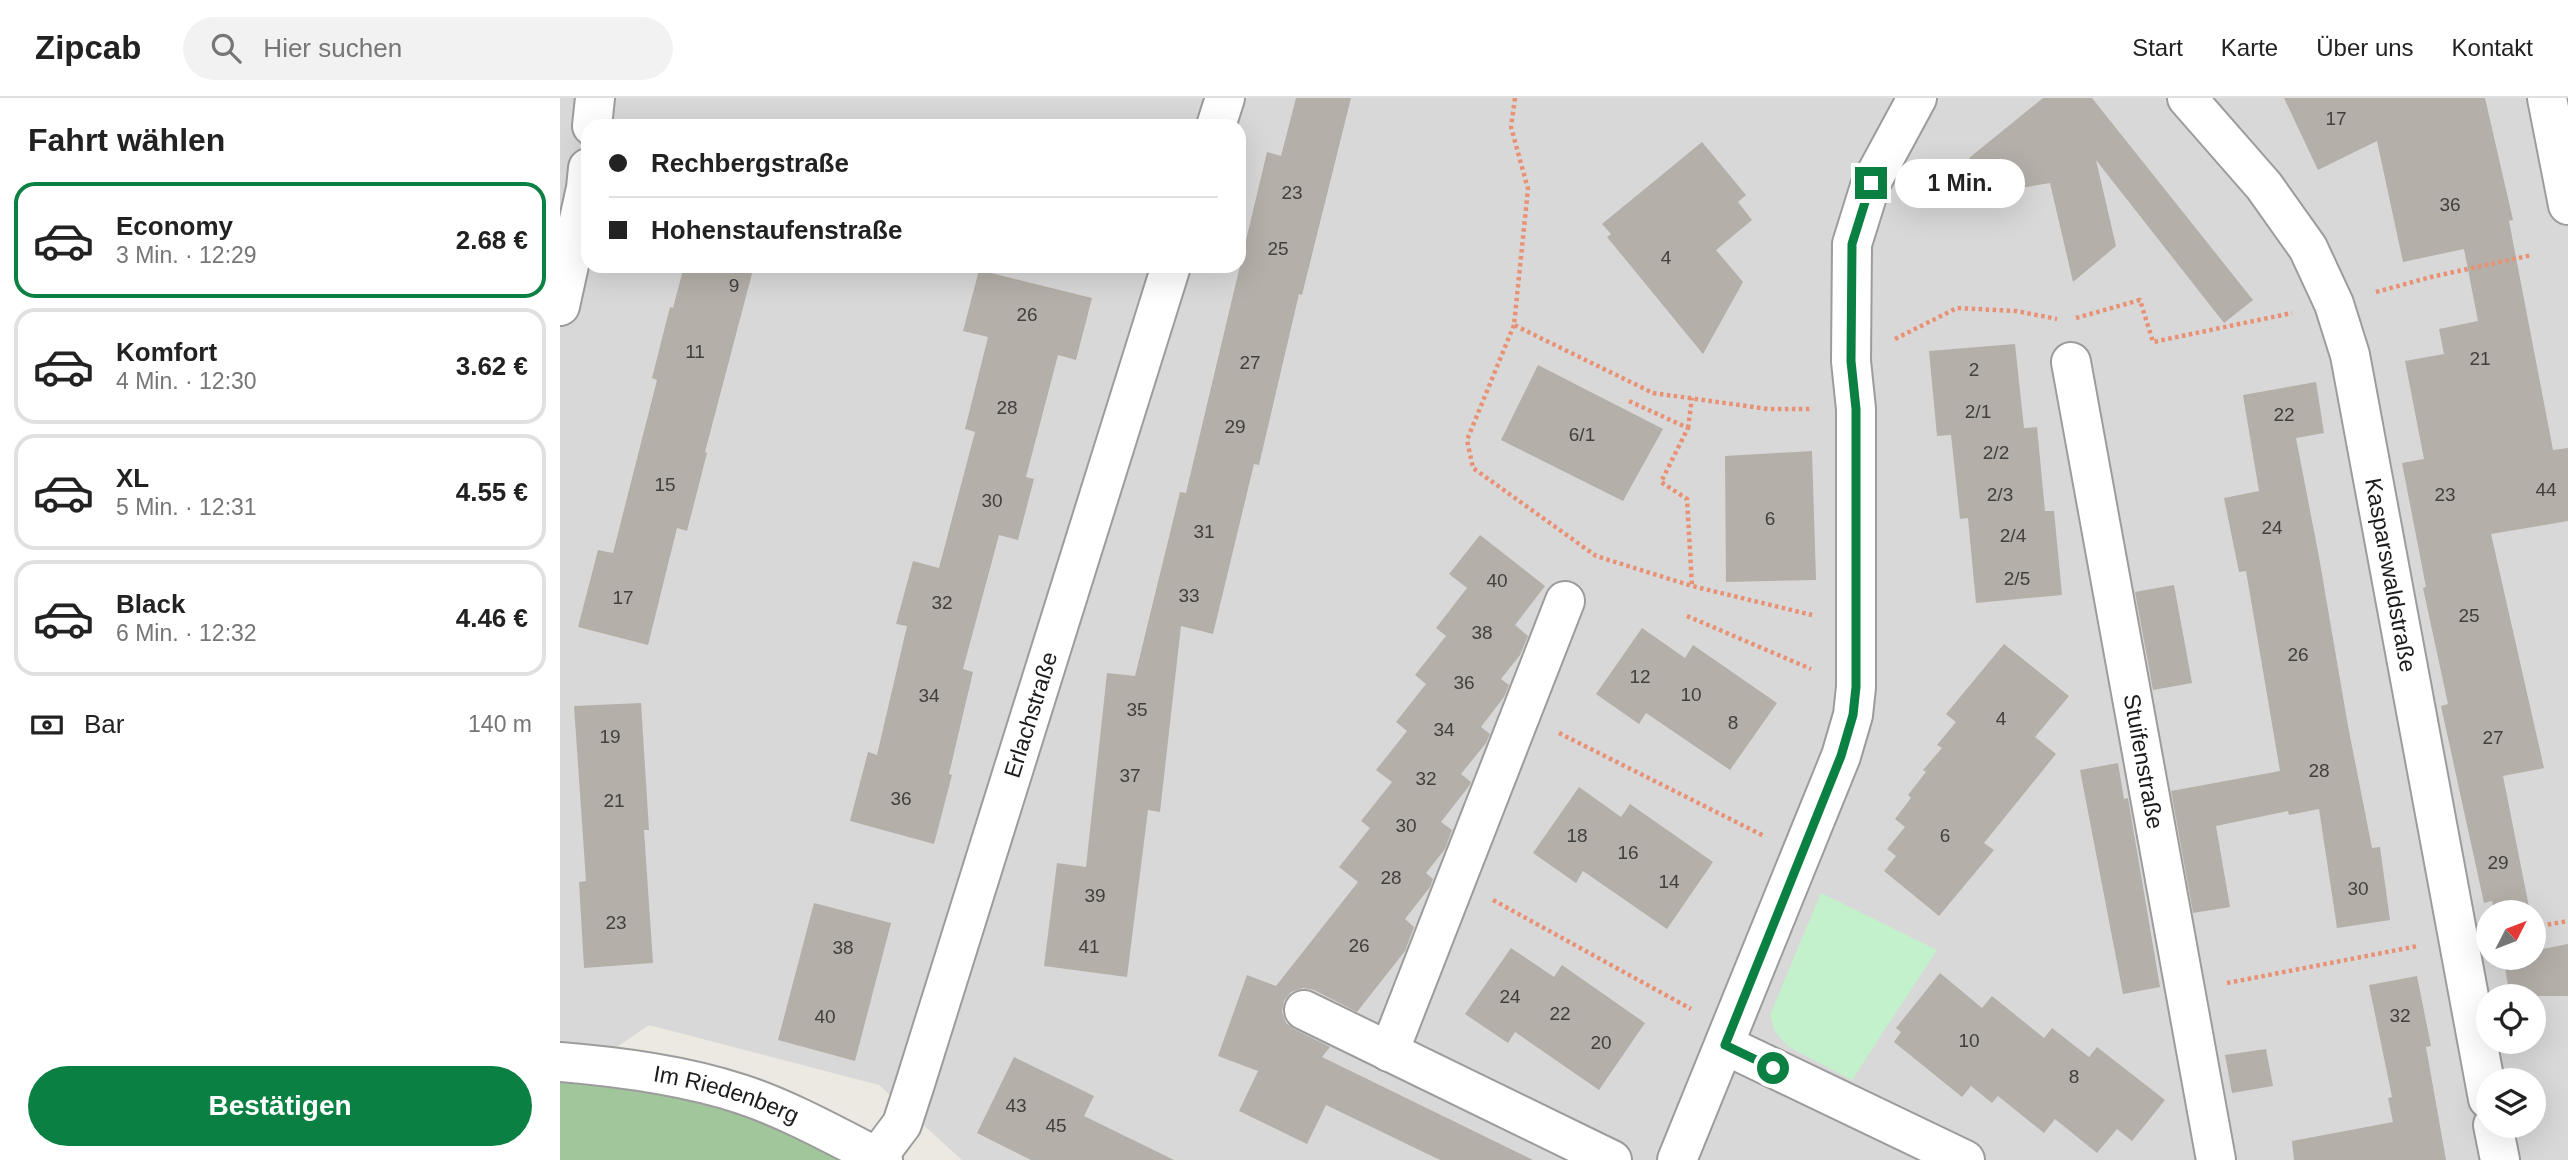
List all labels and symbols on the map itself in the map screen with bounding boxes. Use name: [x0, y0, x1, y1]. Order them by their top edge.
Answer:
house number: 17: [2325, 108, 2347, 129]
callout: 1 Min.: [1896, 158, 2025, 208]
route end: [1855, 167, 1887, 199]
house number: 23: [1281, 182, 1303, 203]
house number: 36: [2439, 194, 2461, 215]
house number: 25: [1267, 238, 1289, 259]
house number: 4: [1661, 247, 1672, 268]
house number: 9: [729, 275, 739, 296]
house number: 26: [1016, 304, 1038, 325]
house number: 11: [685, 341, 705, 362]
house number: 21: [2469, 348, 2491, 369]
house number: 27: [1239, 352, 1261, 373]
house number: 2: [1969, 359, 1979, 380]
house number: 28: [996, 397, 1018, 418]
house number: 2/1: [1965, 401, 1991, 422]
house number: 22: [2273, 404, 2295, 425]
house number: 29: [1224, 416, 1246, 437]
house number: 6/1: [1569, 424, 1595, 445]
house number: 2/2: [1983, 442, 2009, 463]
house number: 15: [654, 474, 676, 495]
street label: Kasparswaldstraße: [2360, 476, 2422, 674]
house number: 44: [2535, 479, 2557, 500]
house number: 2/3: [1987, 484, 2013, 505]
house number: 23: [2434, 484, 2456, 505]
house number: 30: [981, 490, 1003, 511]
house number: 6: [1765, 508, 1775, 529]
house number: 24: [2261, 517, 2283, 538]
house number: 31: [1193, 521, 1215, 542]
house number: 2/4: [2000, 525, 2027, 546]
house number: 2/5: [2004, 568, 2030, 589]
house number: 40: [1486, 570, 1508, 591]
house number: 33: [1178, 585, 1200, 606]
house number: 17: [612, 587, 634, 608]
house number: 32: [931, 592, 953, 613]
house number: 25: [2458, 605, 2480, 626]
house number: 38: [1471, 622, 1493, 643]
house number: 26: [2287, 644, 2309, 665]
street label: Erlachstraße: [999, 649, 1062, 781]
house number: 12: [1629, 666, 1651, 687]
house number: 36: [1453, 672, 1475, 693]
house number: 10: [1680, 684, 1702, 705]
house number: 34: [918, 685, 940, 706]
street label: Stuifenstraße: [2119, 692, 2169, 831]
house number: 35: [1126, 699, 1148, 720]
house number: 4: [1996, 708, 2007, 729]
house number: 8: [1728, 712, 1738, 733]
house number: 34: [1433, 719, 1455, 740]
house number: 19: [599, 726, 621, 747]
house number: 27: [2482, 727, 2504, 748]
house number: 28: [2308, 760, 2330, 781]
house number: 37: [1119, 765, 1141, 786]
house number: 32: [1415, 768, 1437, 789]
house number: 36: [890, 788, 912, 809]
house number: 21: [603, 790, 625, 811]
house number: 30: [1395, 815, 1417, 836]
house number: 18: [1566, 825, 1588, 846]
house number: 6: [1940, 825, 1950, 846]
house number: 16: [1617, 842, 1639, 863]
house number: 29: [2487, 852, 2509, 873]
house number: 28: [1380, 867, 1402, 888]
house number: 14: [1658, 871, 1680, 892]
house number: 30: [2347, 878, 2369, 899]
house number: 39: [1084, 885, 1106, 906]
north arrow: [2476, 900, 2546, 970]
house number: 23: [605, 912, 627, 933]
house number: 26: [1348, 935, 1370, 956]
house number: 41: [1078, 936, 1100, 957]
house number: 38: [832, 937, 854, 958]
house number: 24: [1499, 986, 1521, 1007]
house number: 22: [1549, 1003, 1571, 1024]
house number: 32: [2389, 1005, 2411, 1026]
house number: 40: [814, 1006, 836, 1027]
house number: 10: [1958, 1030, 1980, 1051]
house number: 20: [1590, 1032, 1612, 1053]
route start: [1757, 1052, 1789, 1084]
street label: Im Riedenberg: [652, 1060, 803, 1129]
house number: 8: [2069, 1066, 2079, 1087]
house number: 43: [1005, 1095, 1027, 1116]
house number: 45: [1045, 1115, 1067, 1136]

